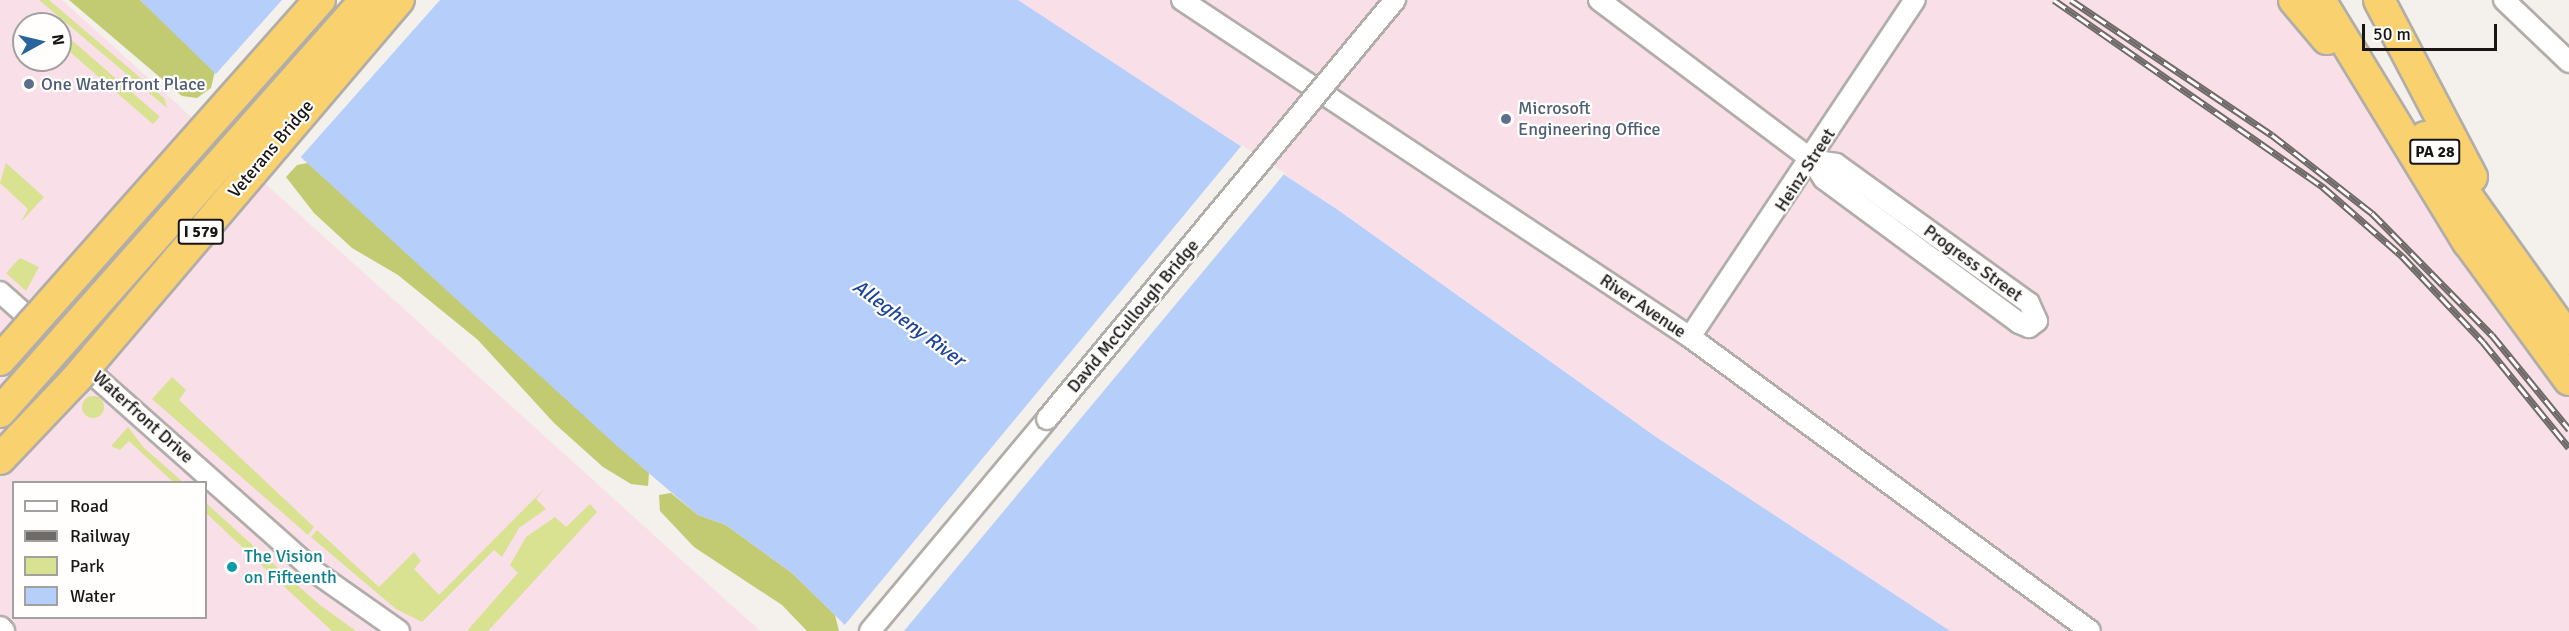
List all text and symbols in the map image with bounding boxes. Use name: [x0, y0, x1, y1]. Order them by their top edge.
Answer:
north arrow: [12, 12, 72, 72]
scale bar: [2365, 12, 2500, 50]
text: 50 m: [2373, 23, 2411, 45]
text: N: [47, 33, 69, 47]
place label: One Waterfront Place: [41, 73, 206, 95]
marker: One Waterfront Place: [22, 77, 36, 91]
street label: Veterans Bridge: [224, 96, 318, 202]
place label: Microsoft Engineering Office: [1518, 98, 1661, 140]
marker: Microsoft Engineering Office: [1499, 112, 1513, 126]
street label: Heinz Street: [1770, 124, 1840, 216]
road number: PA 28: [2408, 139, 2462, 165]
road number: I 579: [177, 219, 225, 245]
street label: Progress Street: [1919, 220, 2027, 306]
street label: David McCullough Bridge: [1063, 235, 1203, 397]
street label: River Avenue: [1596, 269, 1690, 343]
water label: Allegheny River: [848, 274, 970, 372]
street label: Waterfront Drive: [88, 366, 198, 468]
legend: [12, 481, 207, 619]
text: Road: [70, 495, 109, 517]
text: Railway: [70, 525, 130, 547]
place label: The Vision on Fifteenth: [244, 546, 337, 588]
text: Park: [70, 555, 105, 577]
marker: The Vision on Fifteenth: [225, 560, 239, 574]
text: Water: [70, 585, 115, 607]

